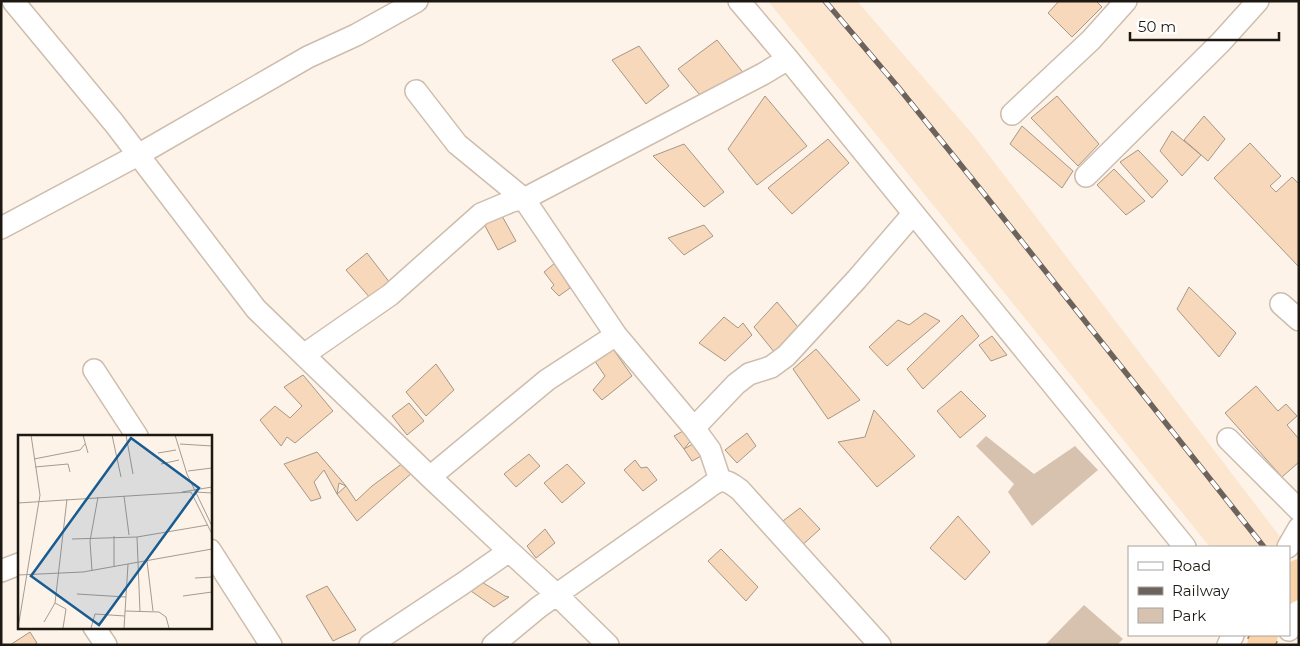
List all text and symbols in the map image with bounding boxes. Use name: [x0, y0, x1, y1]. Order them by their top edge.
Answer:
scale bar: [1130, 10, 1279, 42]
text: 50 m: [1138, 17, 1176, 36]
inset map: [18, 435, 211, 628]
legend: [1128, 546, 1290, 636]
text: Road: [1172, 556, 1211, 575]
text: Railway: [1172, 581, 1230, 600]
text: Park: [1172, 606, 1206, 625]

